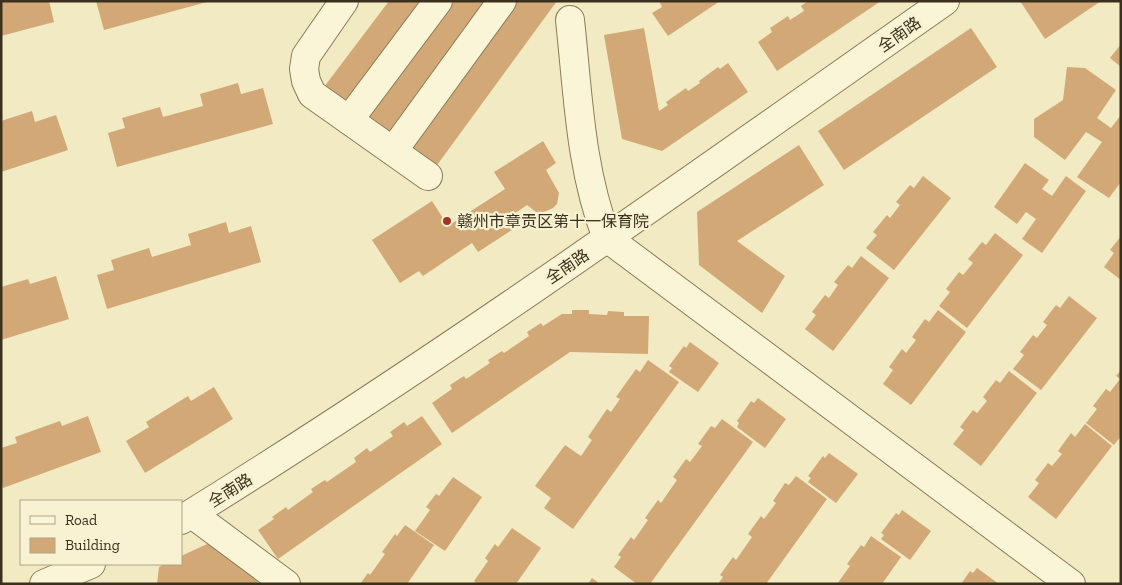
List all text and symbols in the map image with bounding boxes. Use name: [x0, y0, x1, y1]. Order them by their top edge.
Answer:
street label: 全南路: [874, 13, 924, 56]
place label: 赣州市章贡区第十一保育院: [457, 212, 649, 231]
marker: 赣州市章贡区第十一保育院: [441, 215, 453, 227]
street label: 全南路: [542, 245, 592, 288]
street label: 全南路: [205, 470, 256, 511]
legend: [20, 500, 182, 565]
text: Road: [65, 511, 98, 529]
text: Building: [65, 536, 120, 554]

